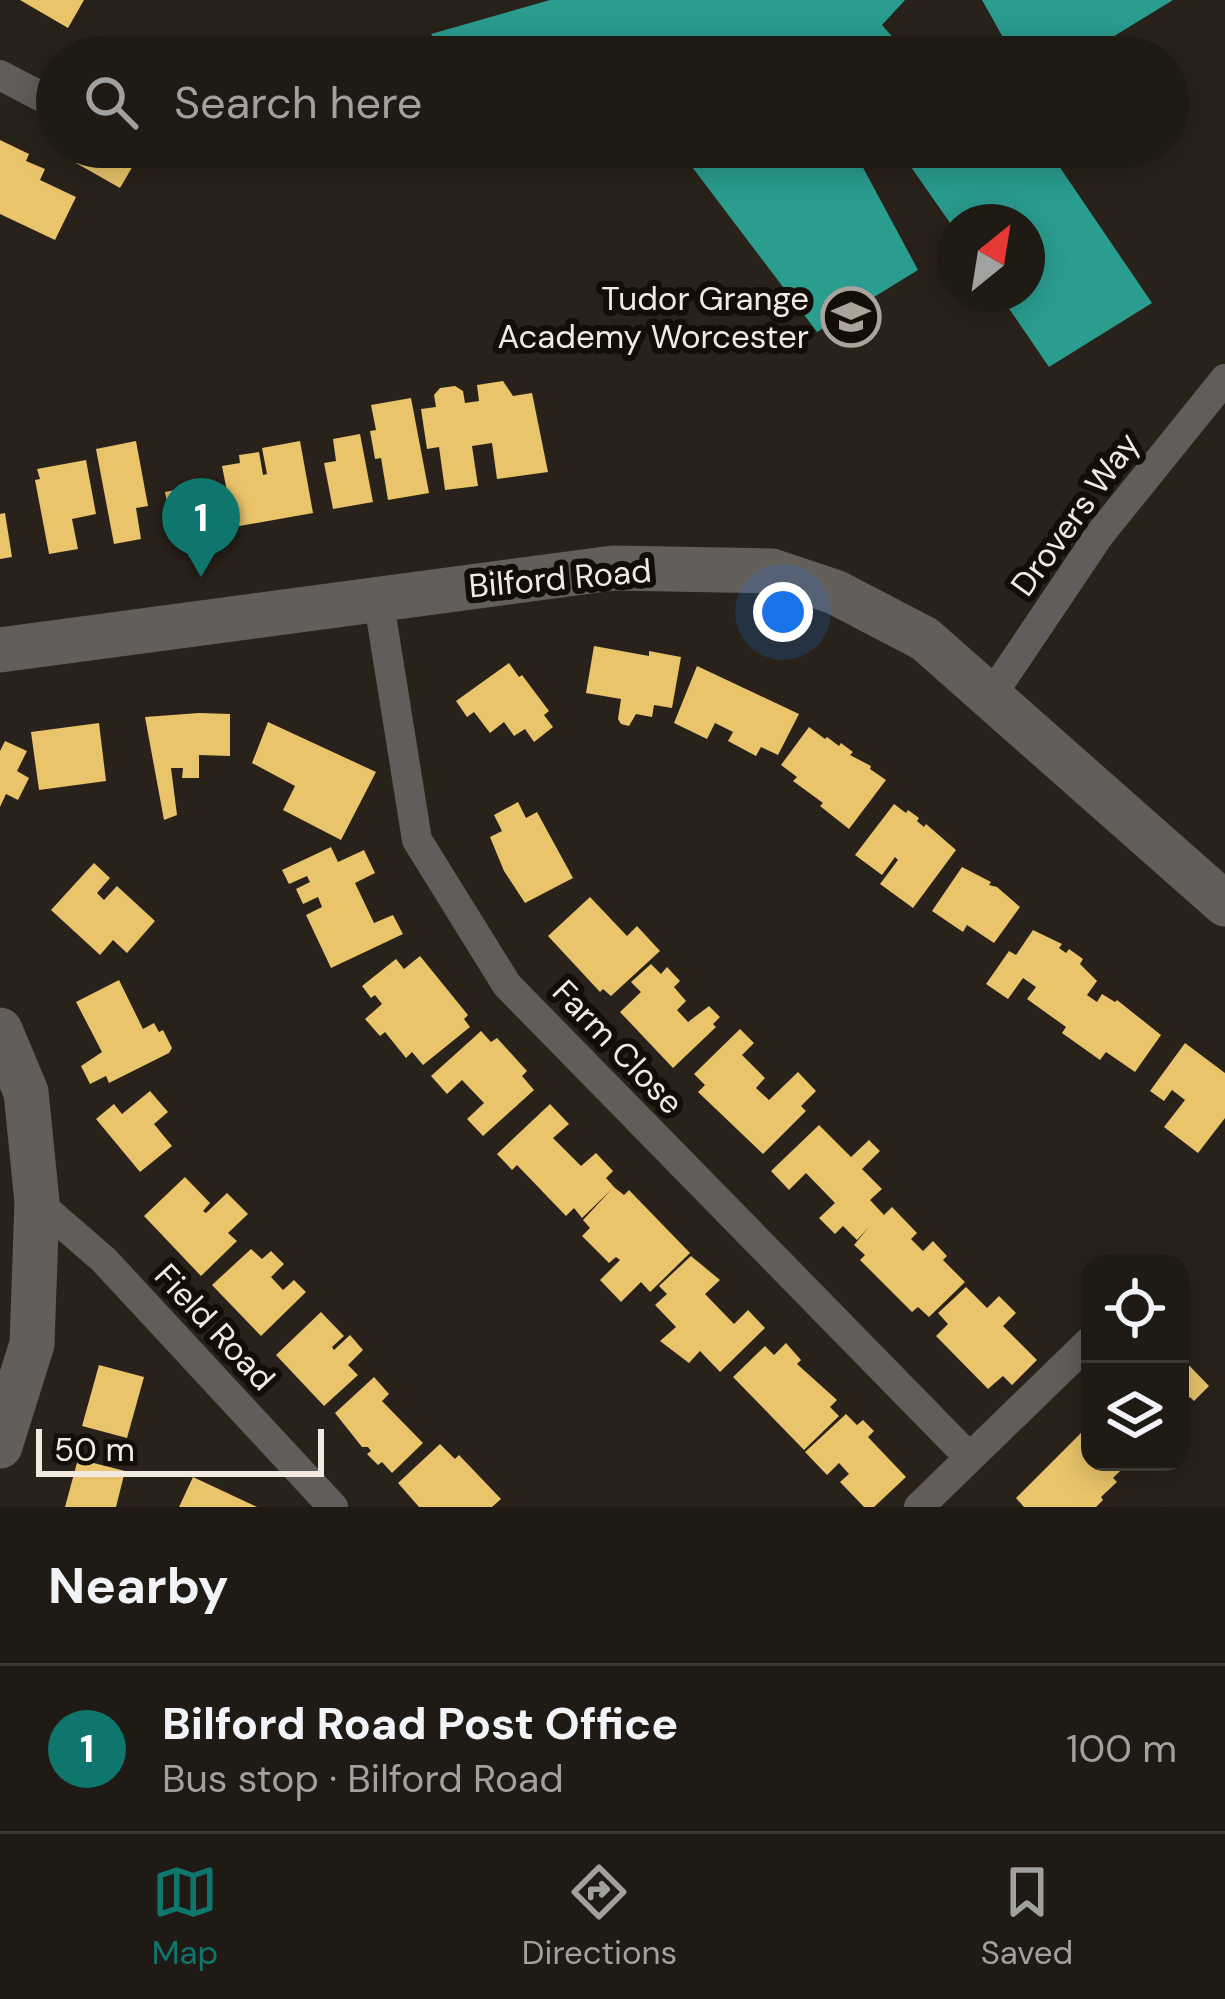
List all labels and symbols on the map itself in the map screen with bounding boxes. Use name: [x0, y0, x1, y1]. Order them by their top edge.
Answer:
north arrow: [937, 204, 1045, 312]
place label: Tudor Grange Academy Worcester: [497, 277, 809, 358]
school or university icon: Tudor Grange Academy Worcester: [820, 286, 882, 348]
street label: Drovers Way: [1001, 424, 1149, 604]
pin: 1: [162, 478, 240, 577]
street label: Bilford Road: [467, 549, 653, 607]
your location: [753, 582, 813, 642]
street label: Farm Close: [543, 971, 693, 1123]
street label: Field Road: [145, 1255, 285, 1399]
scale bar: [36, 1423, 324, 1476]

